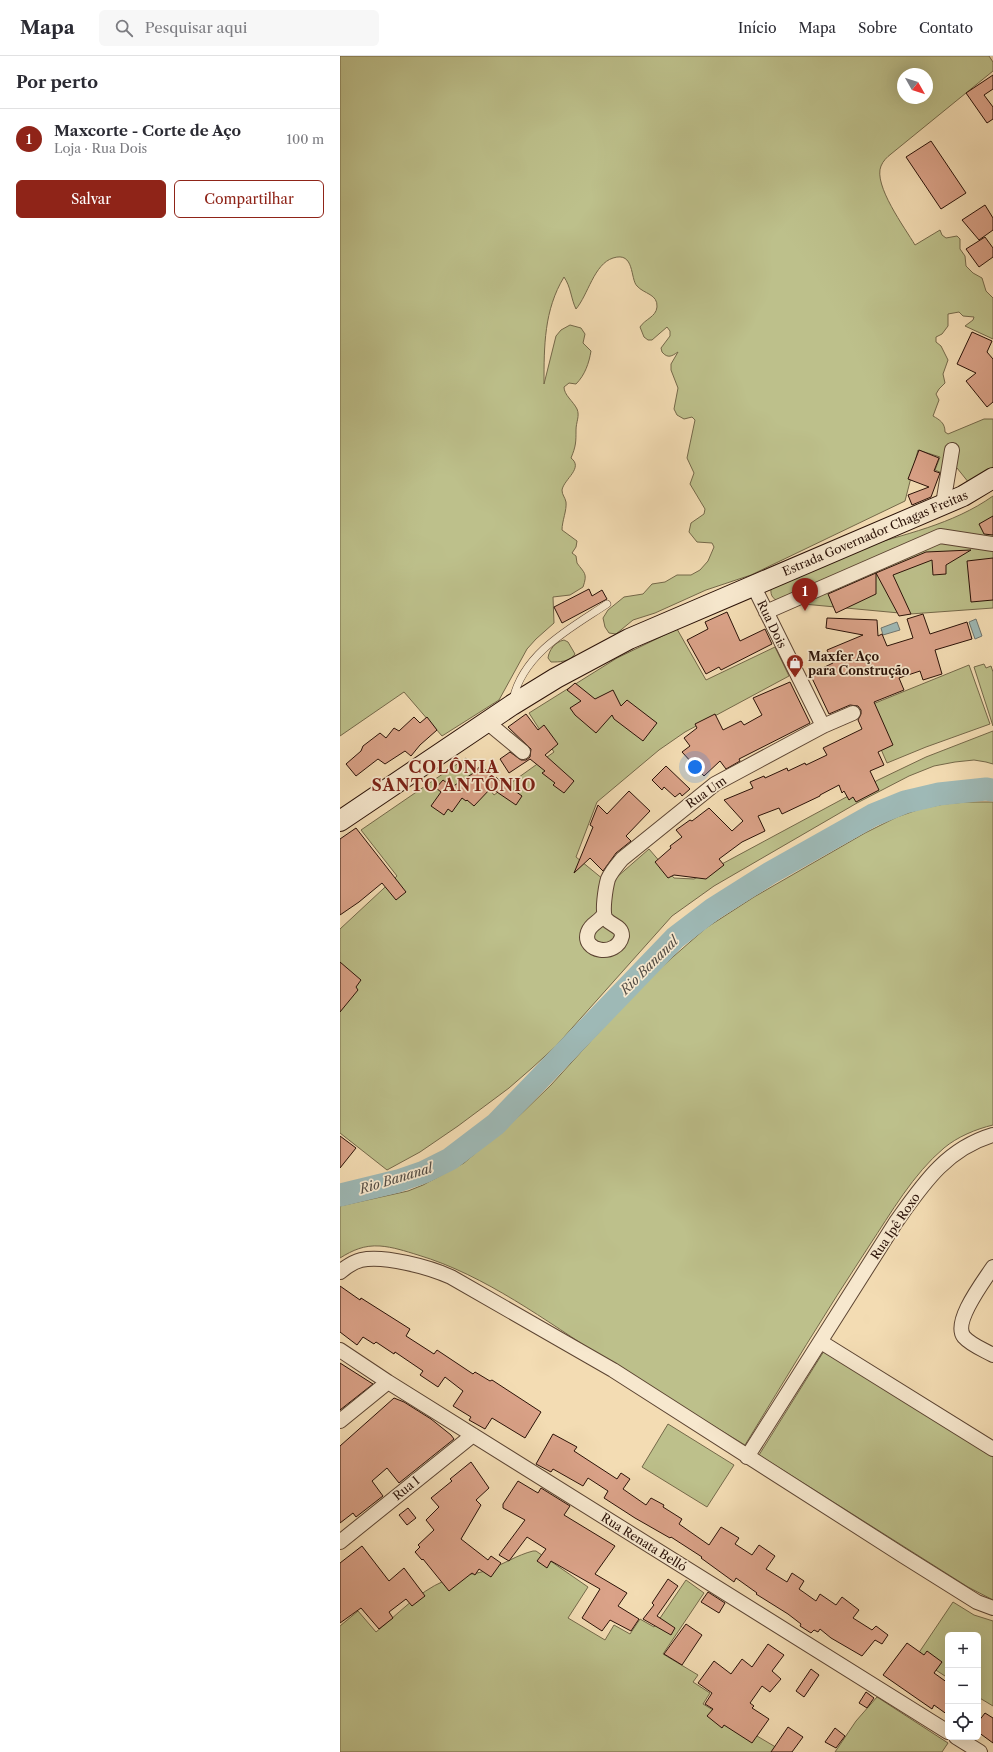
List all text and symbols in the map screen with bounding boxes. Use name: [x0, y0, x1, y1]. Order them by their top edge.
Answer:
search box: [99, 10, 379, 46]
text: Mapa: [20, 16, 75, 39]
icon: search: [113, 17, 135, 39]
text: Pesquisar aqui: [145, 18, 247, 37]
text: Início: [738, 19, 777, 37]
text: Mapa: [799, 19, 836, 37]
text: Sobre: [858, 19, 897, 37]
text: Contato: [919, 19, 973, 37]
north arrow: [897, 68, 933, 104]
text: Por perto: [16, 72, 98, 92]
text: Maxcorte - Corte de Aço: [54, 121, 241, 140]
text: 1: [26, 131, 32, 147]
text: 100 m: [286, 131, 324, 147]
text: Loja · Rua Dois: [54, 140, 147, 156]
button: Salvar: [16, 180, 166, 218]
button: Compartilhar: [174, 180, 324, 218]
street label: Estrada Governador Chagas Freitas: [780, 487, 970, 579]
pin: 1: [792, 578, 818, 611]
street label: Rua Dois: [754, 598, 790, 650]
place label: Maxfer Aço para Construção: [808, 649, 910, 678]
shop icon: Maxfer Aço para Construção: [785, 653, 805, 678]
district label: COLÔNIA SANTO ANTÔNIO: [371, 757, 537, 795]
your location: [685, 757, 705, 777]
street label: Rua Um: [683, 773, 729, 811]
water label: Rio Bananal: [616, 931, 683, 998]
water label: Rio Bananal: [357, 1159, 436, 1197]
street label: Rua Ipê Roxo: [867, 1190, 923, 1262]
street label: Rua I: [390, 1473, 422, 1503]
street label: Rua Renata Belló: [598, 1510, 690, 1574]
map controls: [945, 1632, 981, 1740]
button: +: [945, 1632, 981, 1668]
button: −: [945, 1668, 981, 1704]
button: locate: [945, 1704, 981, 1740]

